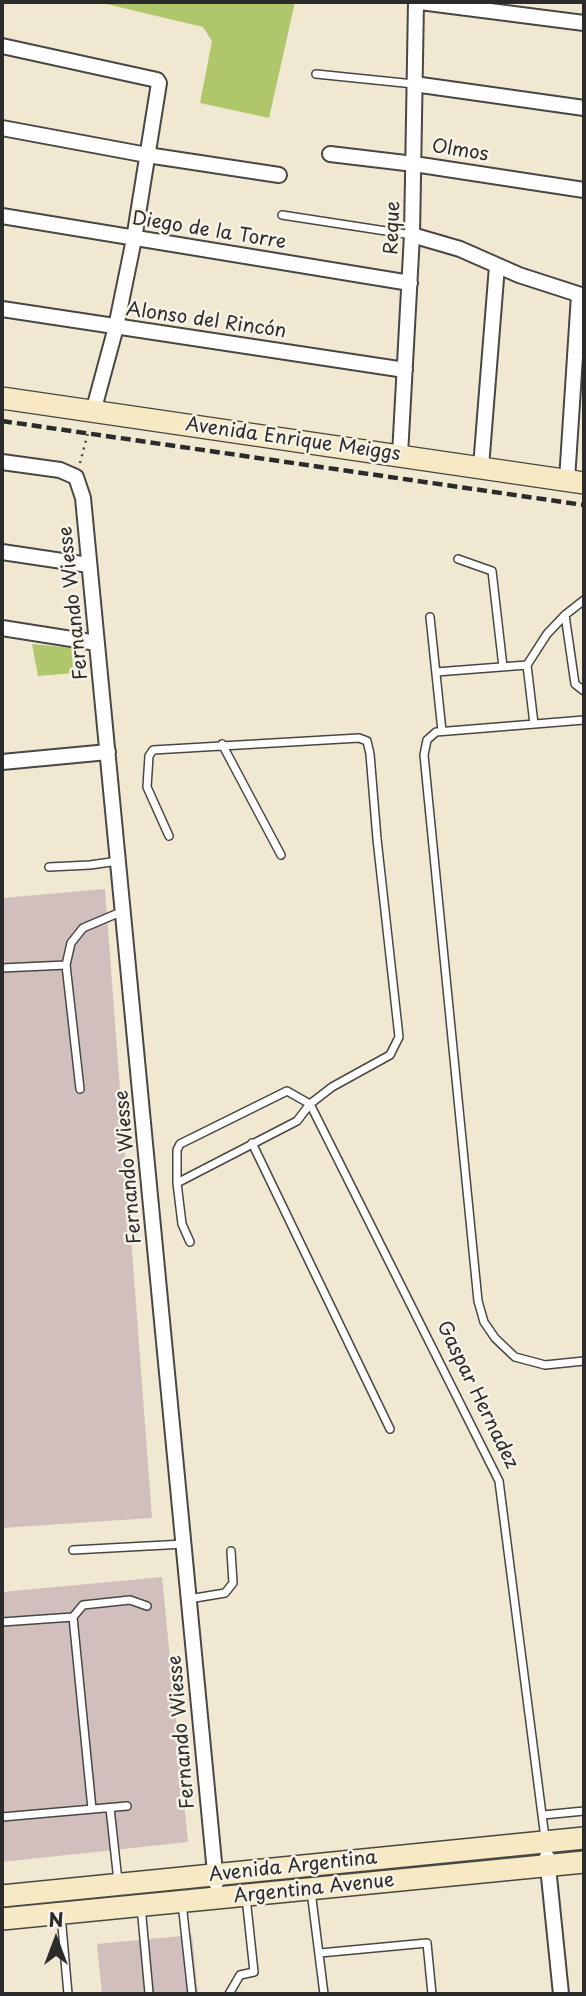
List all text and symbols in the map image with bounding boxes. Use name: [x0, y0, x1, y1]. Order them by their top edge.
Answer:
street label: Olmos: [430, 135, 490, 167]
street label: Reque: [381, 201, 405, 255]
street label: Diego de la Torre: [130, 208, 288, 254]
street label: Alonso del Rincón: [124, 298, 288, 344]
street label: Avenida Enrique Meiggs: [184, 414, 402, 466]
street label: Fernando Wiesse: [55, 525, 93, 681]
street label: Fernando Wiesse: [111, 1089, 147, 1245]
street label: Gaspar Hernadez: [431, 1318, 523, 1472]
street label: Fernando Wiesse: [164, 1654, 200, 1810]
street label: Avenida Argentina: [208, 1847, 378, 1887]
street label: Argentina Avenue: [233, 1869, 395, 1909]
north arrow: [21, 1905, 91, 1975]
text: N: [48, 1905, 64, 1933]

